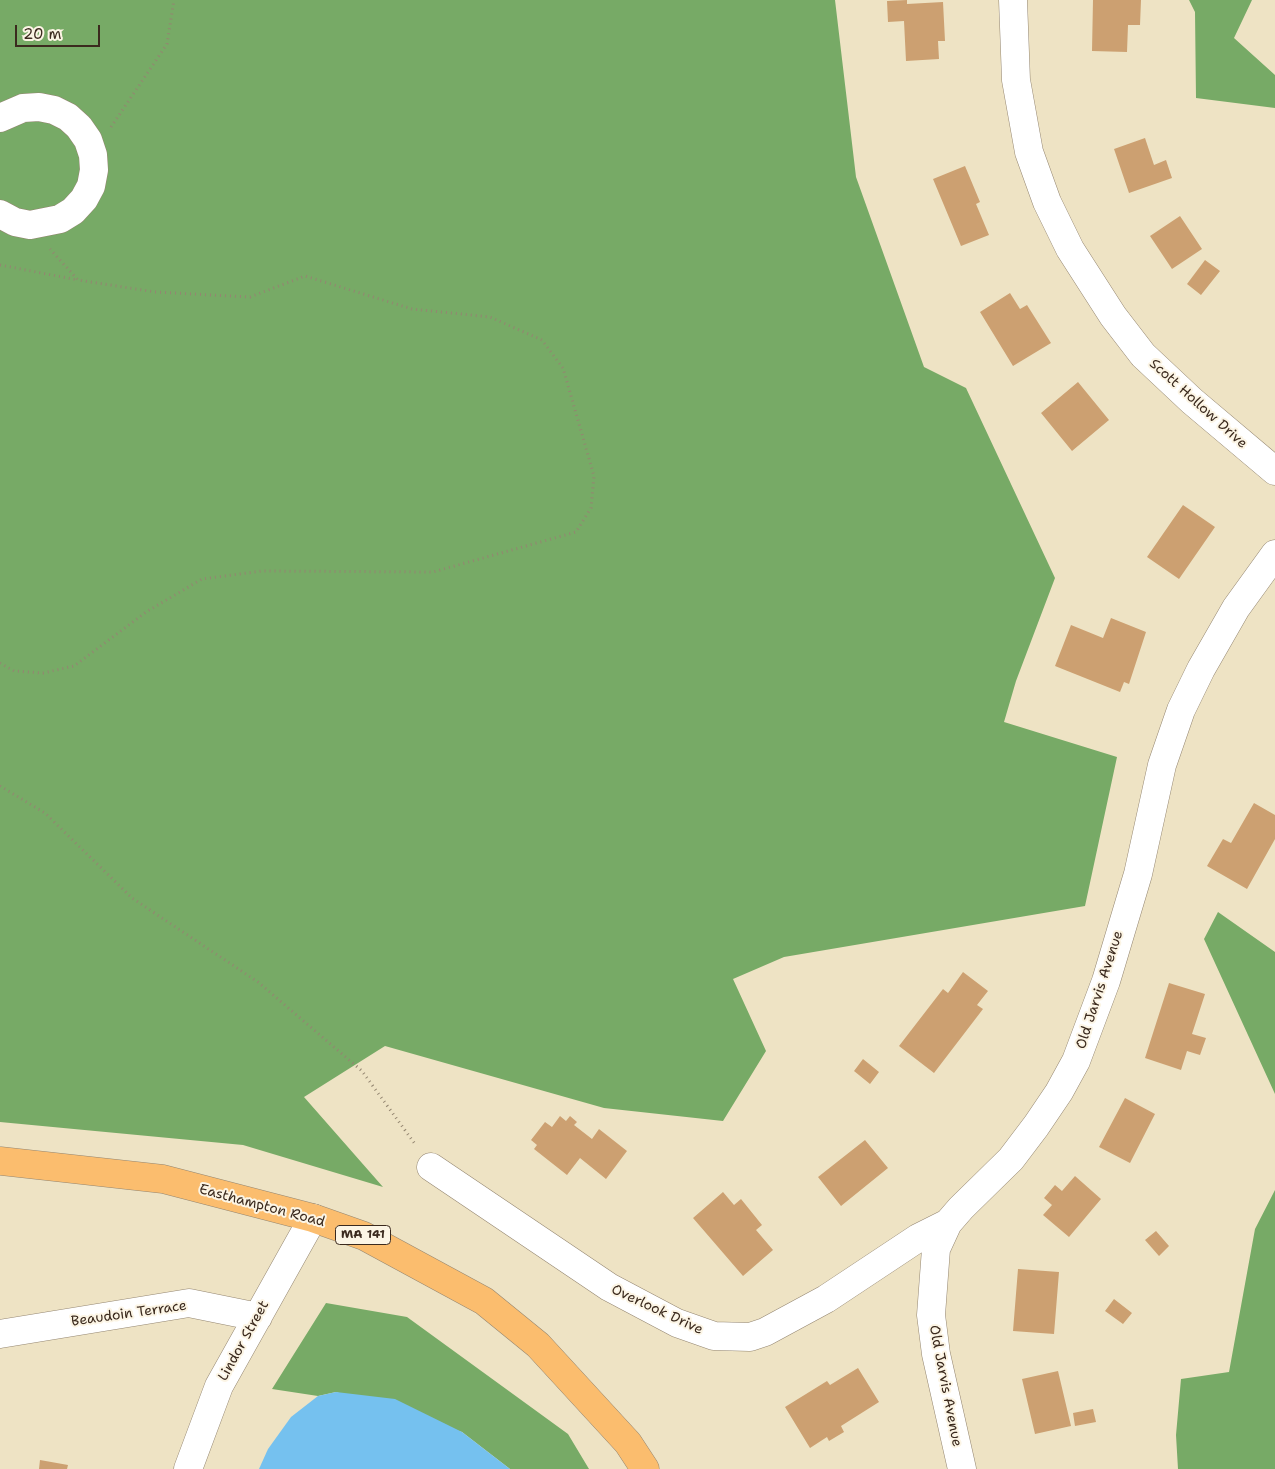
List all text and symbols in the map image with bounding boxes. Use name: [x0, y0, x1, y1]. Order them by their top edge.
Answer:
scale bar: [18, 15, 102, 47]
text: 20 m: [23, 24, 62, 44]
street label: Scott Hollow Drive: [1146, 356, 1250, 452]
street label: Old Jarvis Avenue: [1073, 929, 1127, 1051]
street label: Easthampton Road: [197, 1181, 327, 1231]
road number: MA 141: [336, 1226, 390, 1244]
street label: Overlook Drive: [608, 1281, 706, 1339]
street label: Beaudoin Terrace: [70, 1298, 188, 1330]
street label: Lindor Street: [215, 1298, 273, 1384]
street label: Old Jarvis Avenue: [925, 1324, 965, 1448]

